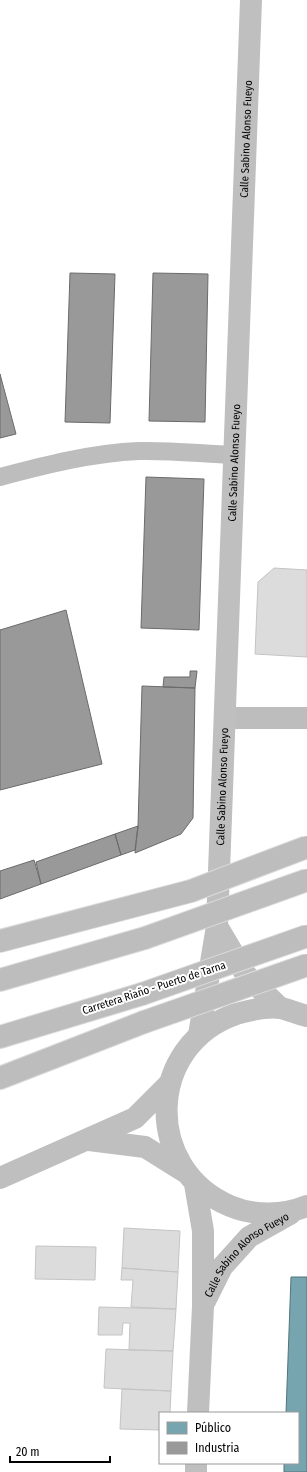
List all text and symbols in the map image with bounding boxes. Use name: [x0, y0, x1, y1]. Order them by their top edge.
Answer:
street label: Calle Sabino Alonso Fueyo: [237, 80, 255, 198]
street label: Calle Sabino Alonso Fueyo: [225, 403, 243, 522]
street label: Calle Sabino Alonso Fueyo: [213, 727, 231, 846]
street label: Carretera Riaño - Puerto de Tarna: [81, 959, 227, 1017]
street label: Calle Sabino Alonso Fueyo: [201, 1209, 291, 1299]
legend: [159, 1412, 299, 1464]
text: Público: [195, 1421, 231, 1435]
scale bar: [10, 1438, 110, 1464]
text: Industria: [195, 1441, 239, 1455]
text: 20 m: [16, 1445, 40, 1459]

